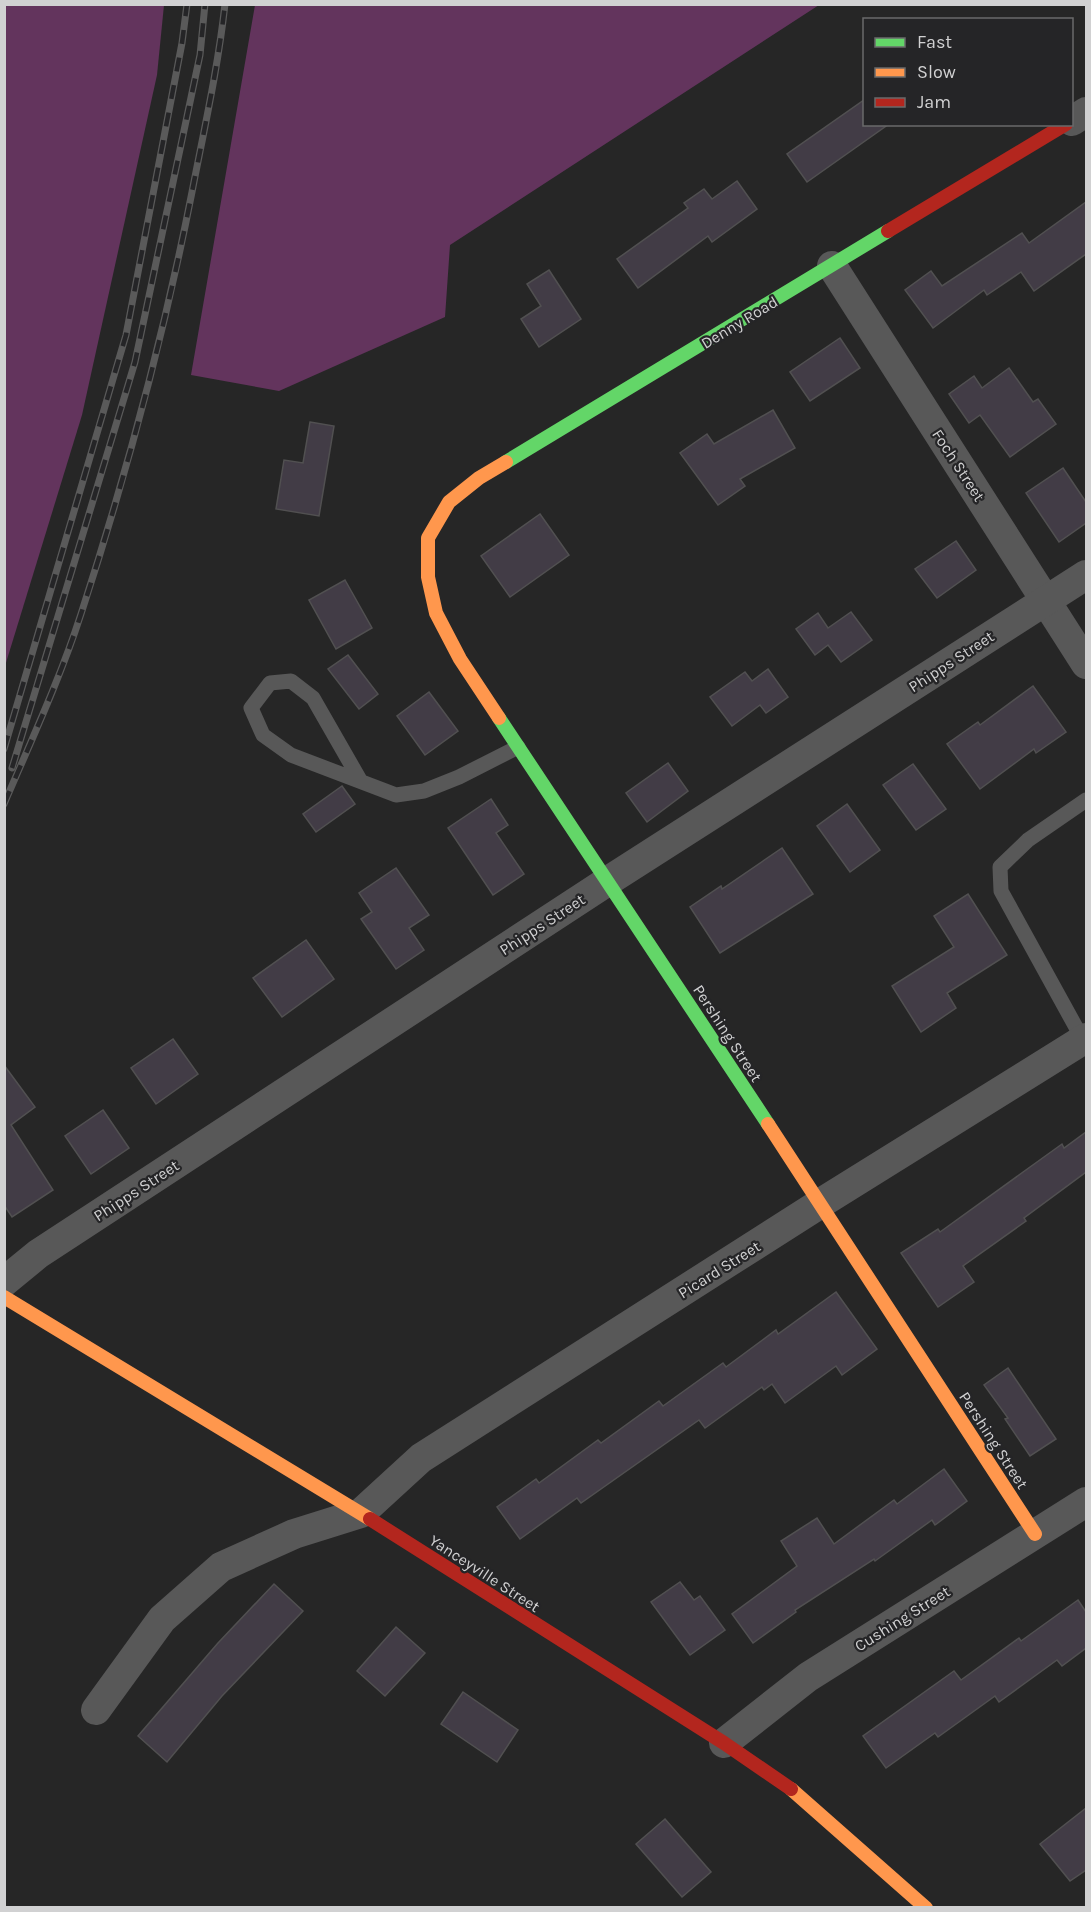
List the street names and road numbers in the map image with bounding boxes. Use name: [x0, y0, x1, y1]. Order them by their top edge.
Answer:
street label: Denny Road: [697, 292, 781, 353]
street label: Foch Street: [928, 426, 989, 505]
street label: Phipps Street: [905, 627, 998, 696]
street label: Phipps Street: [496, 890, 589, 959]
street label: Pershing Street: [689, 981, 766, 1085]
street label: Phipps Street: [90, 1156, 183, 1225]
street label: Picard Street: [675, 1237, 764, 1302]
street label: Pershing Street: [955, 1388, 1032, 1492]
street label: Yanceyville Street: [426, 1531, 544, 1616]
street label: Cushing Street: [851, 1582, 953, 1655]

